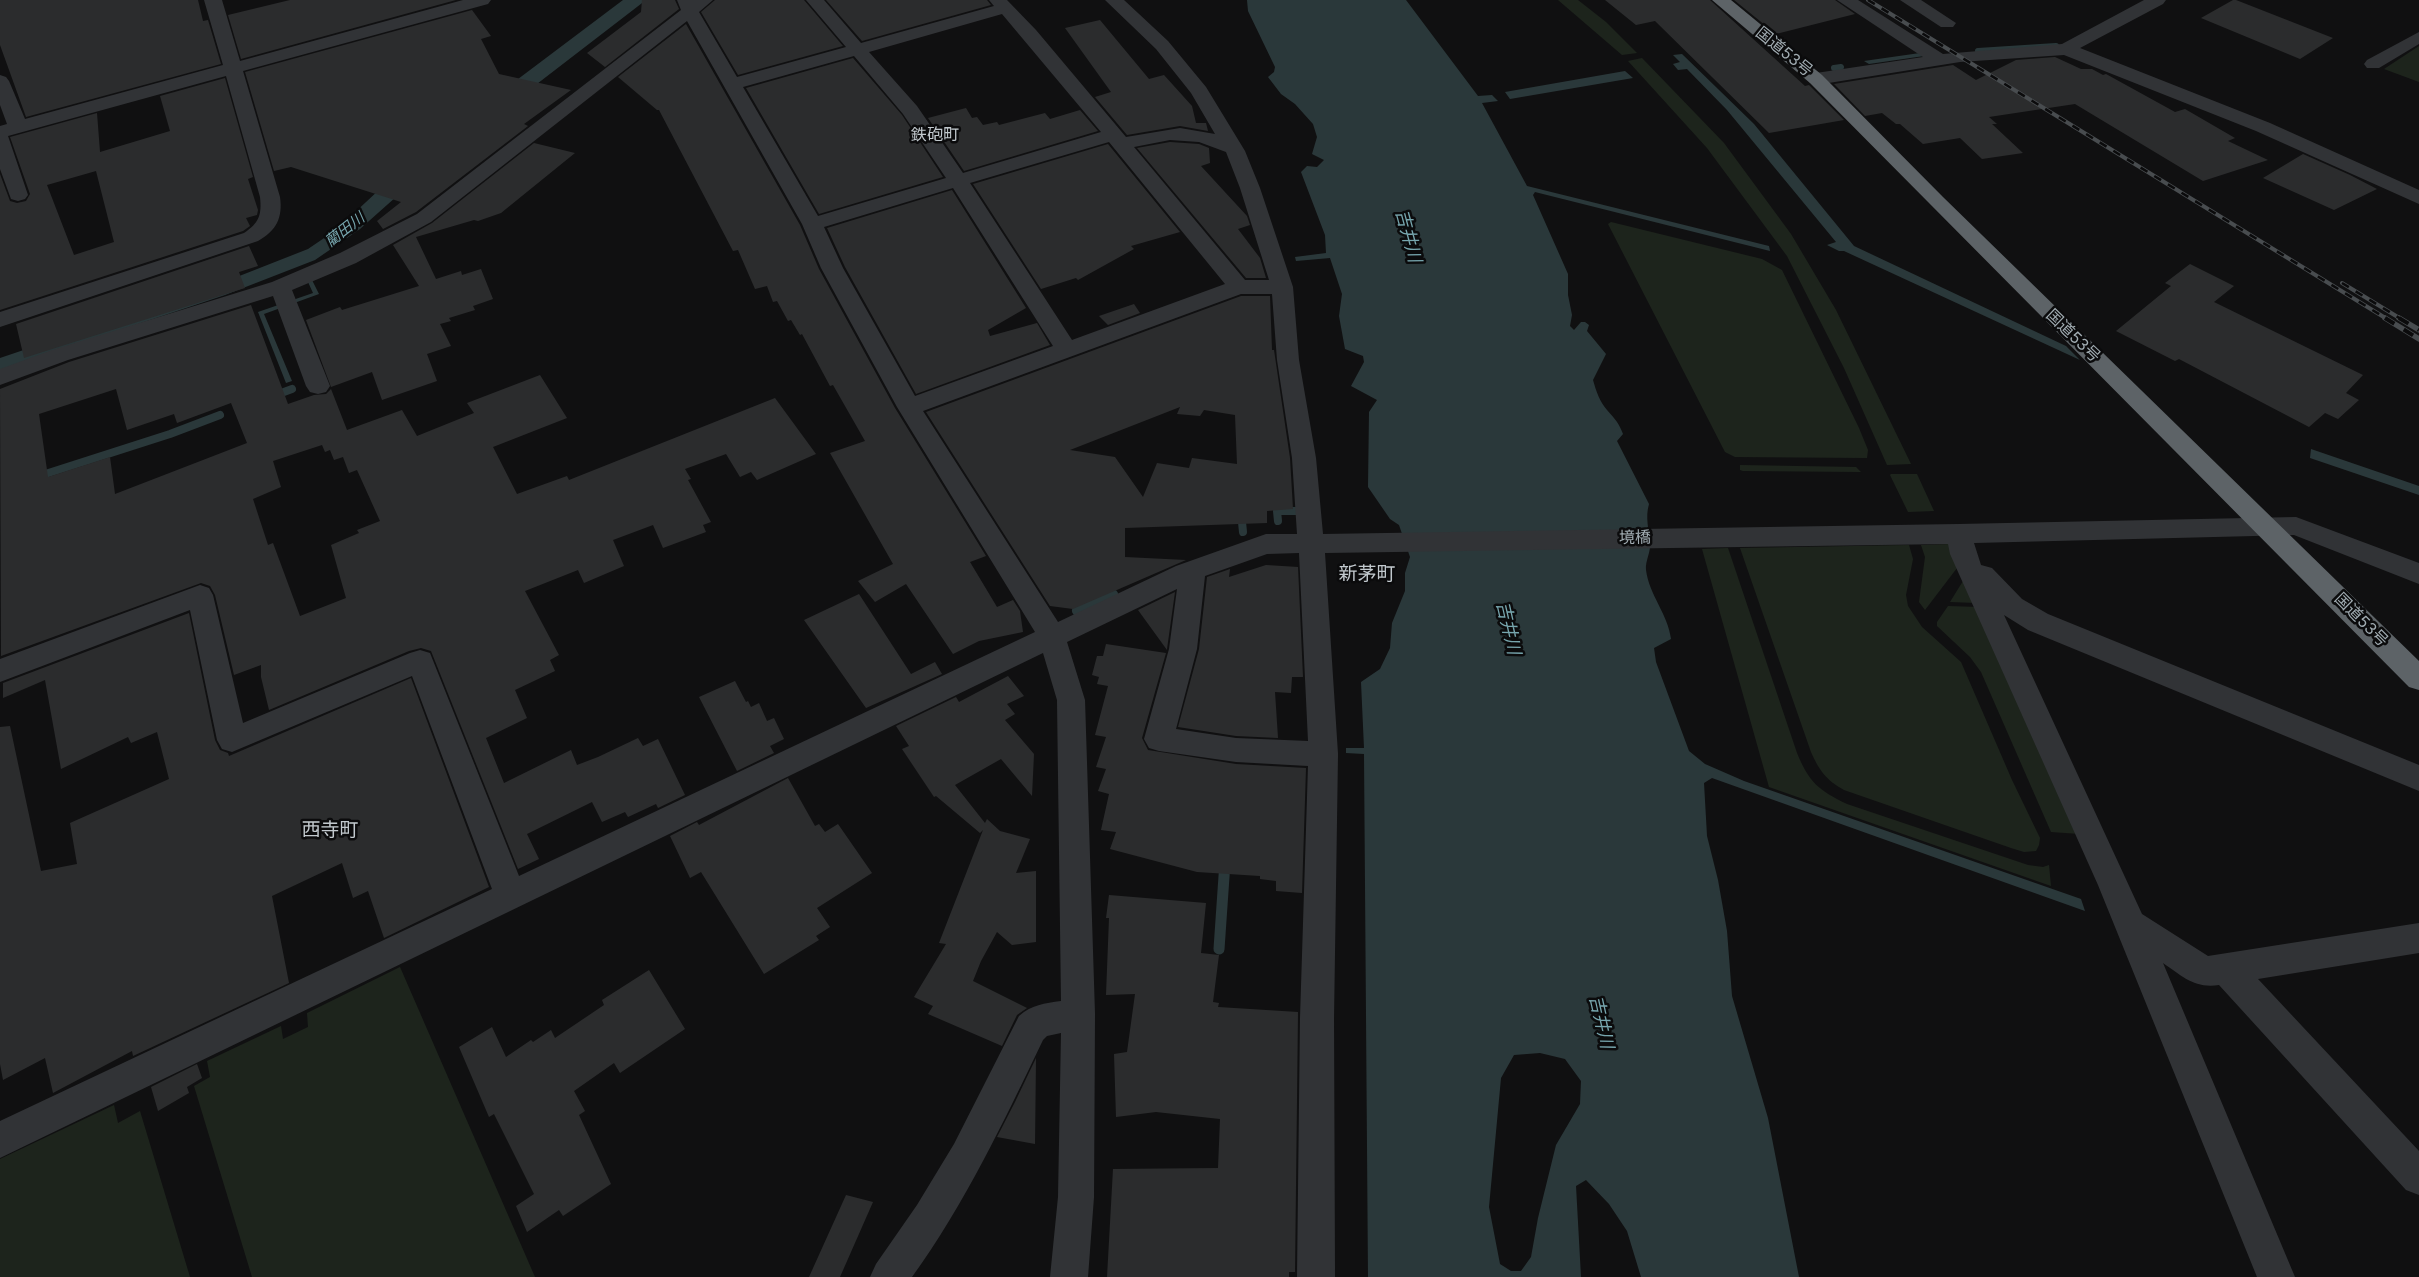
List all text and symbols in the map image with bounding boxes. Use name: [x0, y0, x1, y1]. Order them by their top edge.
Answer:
street label: 国道53号: [1752, 23, 1816, 81]
district label: 鉄砲町: [911, 125, 959, 145]
water label: 吉井川: [1391, 207, 1425, 265]
water label: 藺田川: [322, 209, 368, 251]
street label: 国道53号: [2042, 306, 2104, 366]
street label: 境橋: [1619, 528, 1651, 548]
district label: 新茅町: [1339, 563, 1395, 585]
street label: 国道53号: [2330, 589, 2392, 651]
water label: 吉井川: [1491, 599, 1525, 657]
district label: 西寺町: [302, 819, 358, 841]
water label: 吉井川: [1584, 993, 1618, 1051]

